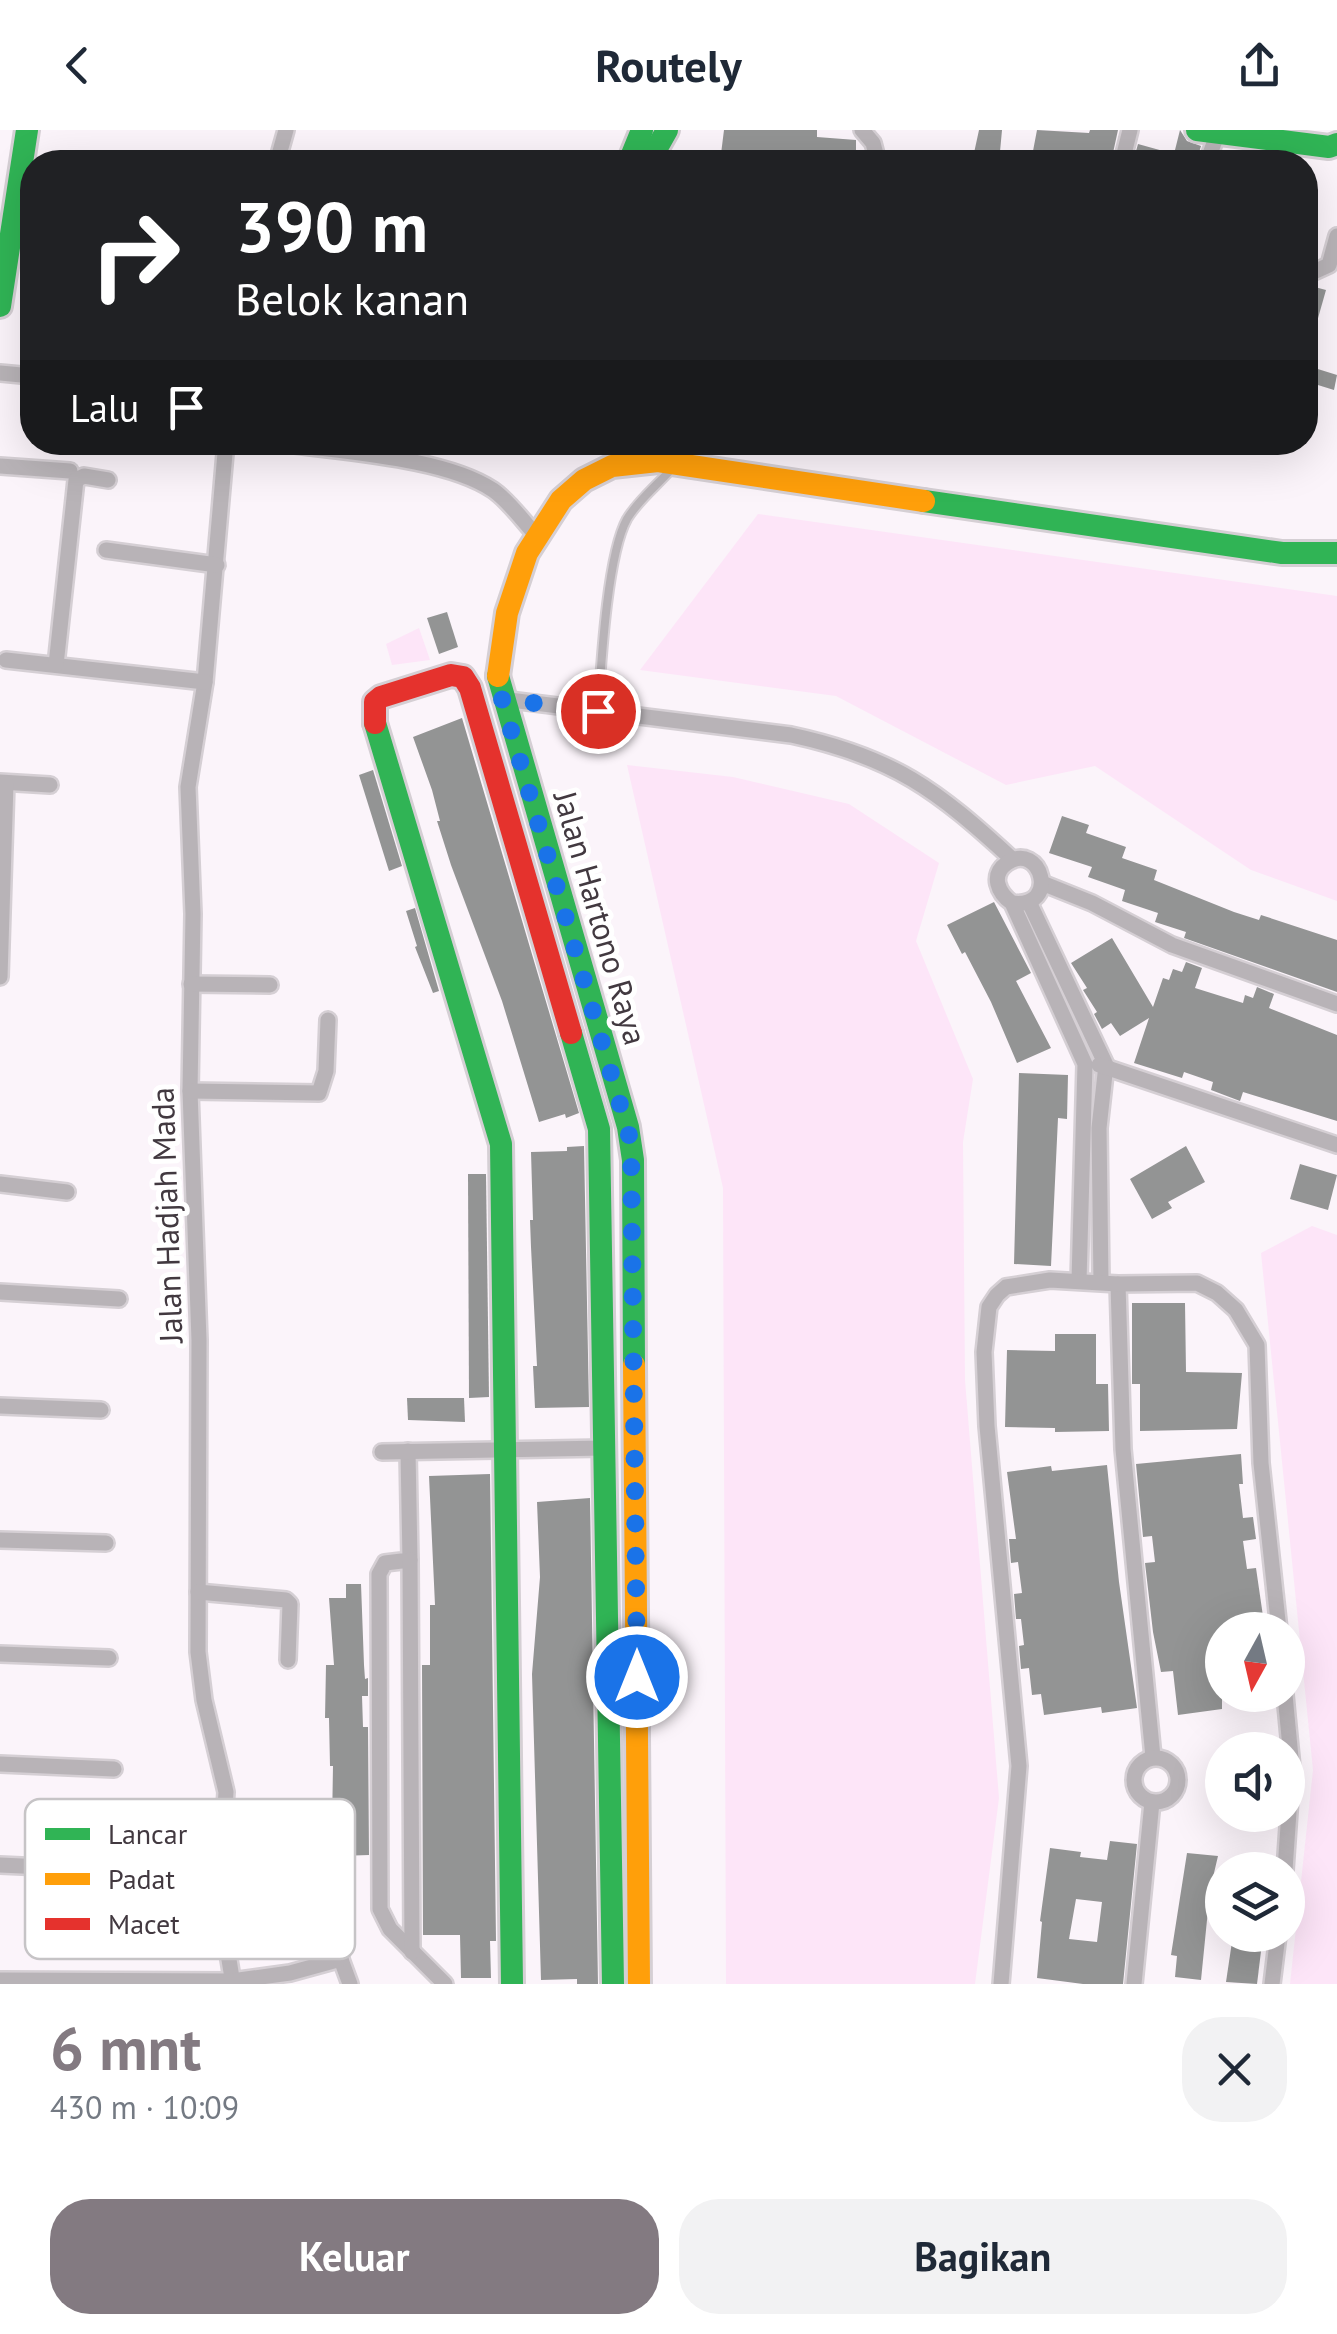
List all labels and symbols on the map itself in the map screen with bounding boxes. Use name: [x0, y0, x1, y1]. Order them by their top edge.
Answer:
pin: [556, 669, 641, 754]
street label: Jalan Hartono Raya: [544, 784, 657, 1049]
street label: Jalan Hadjah Mada: [141, 1086, 192, 1346]
north arrow: [1205, 1612, 1305, 1712]
position arrow: [585, 1625, 689, 1729]
legend: [25, 1799, 355, 1959]
text: Lancar: [108, 1815, 188, 1852]
text: Padat: [108, 1860, 176, 1897]
text: Macet: [108, 1905, 180, 1942]

